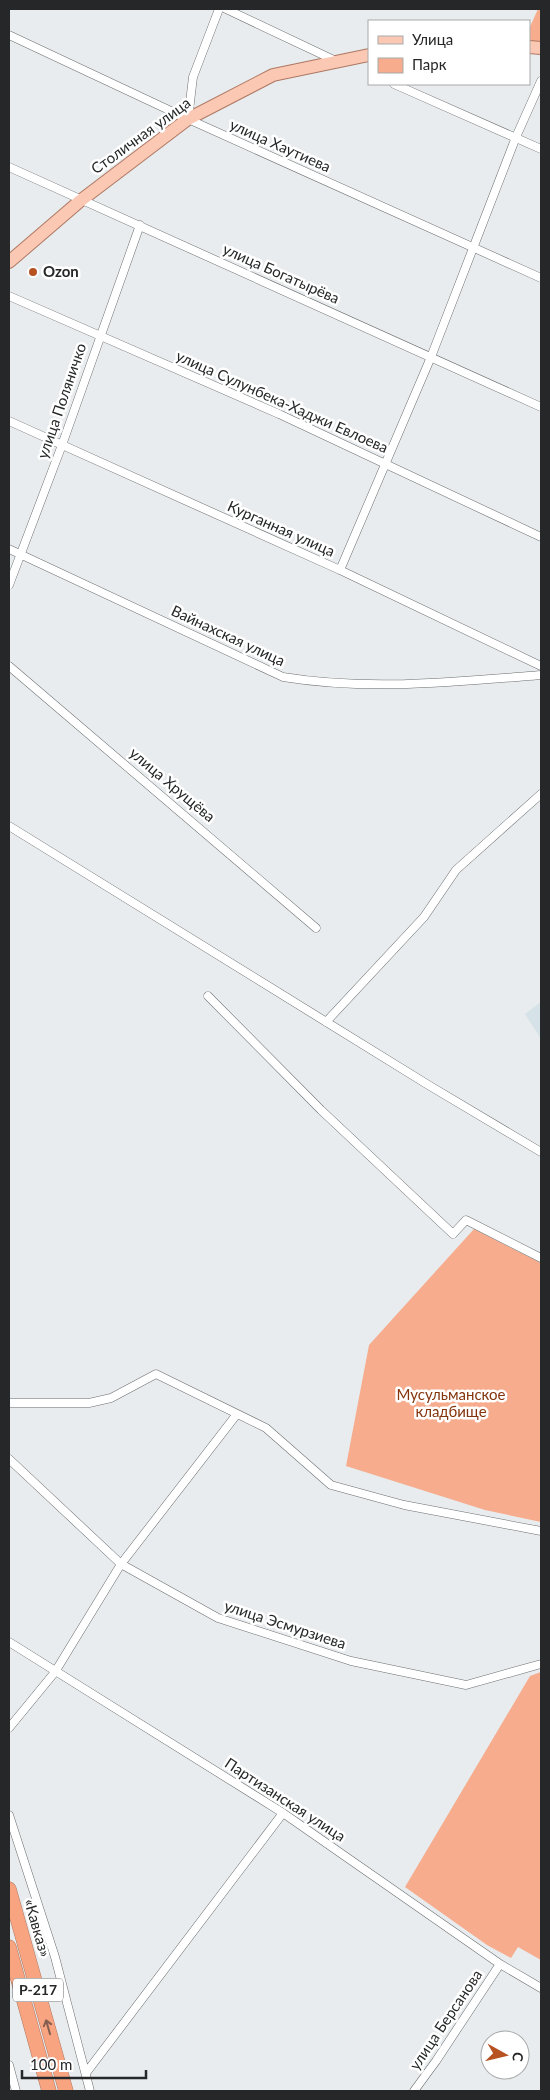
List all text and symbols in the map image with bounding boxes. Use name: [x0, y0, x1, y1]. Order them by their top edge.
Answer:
legend: [368, 20, 530, 85]
text: Улица: [412, 30, 453, 48]
text: Парк: [412, 55, 447, 73]
street label: Столичная улица: [87, 93, 194, 177]
street label: улица Хаутиева: [227, 115, 334, 175]
street label: улица Богатырёва: [220, 239, 342, 307]
place label: Ozon: [43, 262, 79, 280]
marker: Ozon: [27, 266, 39, 278]
street label: улица Поляничко: [33, 341, 89, 461]
street label: улица Сулунбека-Хаджи Евлоева: [174, 346, 391, 456]
street label: Курганная улица: [225, 496, 338, 560]
street label: Вайнахская улица: [169, 601, 288, 669]
street label: улица Хрущёва: [126, 743, 219, 825]
park label: Мусульманское кладбище: [397, 1385, 506, 1420]
street label: улица Эсмурзиева: [222, 1596, 348, 1652]
street label: Партизанская улица: [222, 1754, 349, 1845]
street label: «Кавказ»: [21, 1897, 55, 1959]
street label: улица Берсанова: [405, 1966, 485, 2073]
road number: Р-217: [13, 1978, 63, 2002]
one-way arrow: [43, 2020, 53, 2036]
north arrow: [480, 2030, 530, 2080]
scale bar: [22, 2048, 146, 2080]
text: С: [509, 2051, 527, 2063]
text: 100 m: [30, 2055, 72, 2073]

